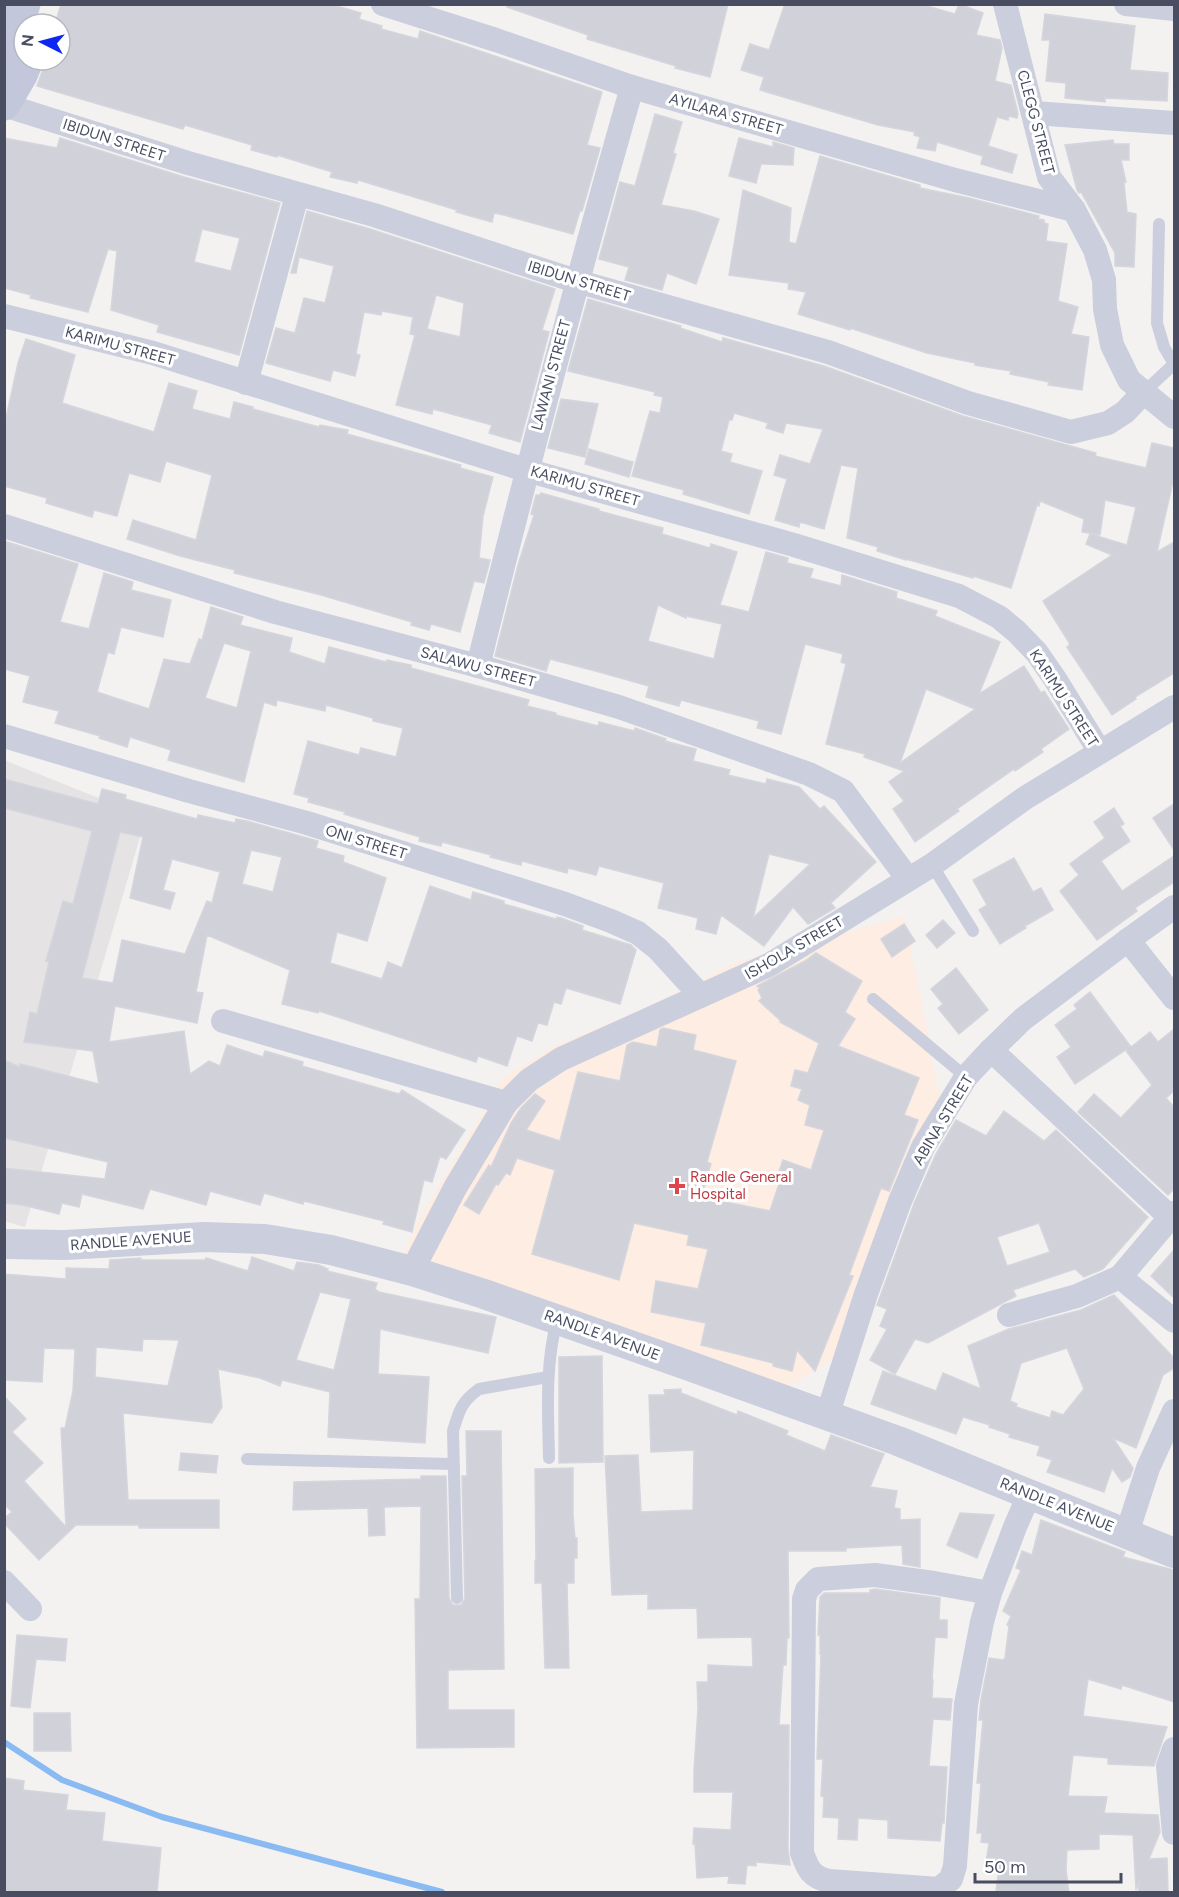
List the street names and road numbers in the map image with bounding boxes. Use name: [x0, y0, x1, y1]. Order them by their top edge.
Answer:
street label: CLEGG STREET: [1013, 68, 1059, 177]
street label: AYILARA STREET: [667, 89, 786, 139]
street label: IBIDUN STREET: [61, 115, 168, 165]
street label: IBIDUN STREET: [525, 257, 633, 305]
street label: LAWANI STREET: [528, 317, 575, 432]
street label: KARIMU STREET: [63, 323, 177, 369]
street label: KARIMU STREET: [528, 462, 642, 510]
street label: SALAWU STREET: [418, 643, 538, 691]
street label: KARIMU STREET: [1026, 646, 1103, 751]
street label: ONI STREET: [323, 821, 409, 863]
street label: ISHOLA STREET: [742, 912, 847, 983]
street label: ABINA STREET: [909, 1071, 977, 1168]
street label: RANDLE AVENUE: [70, 1228, 192, 1254]
street label: RANDLE AVENUE: [542, 1306, 662, 1364]
street label: RANDLE AVENUE: [997, 1474, 1117, 1536]

